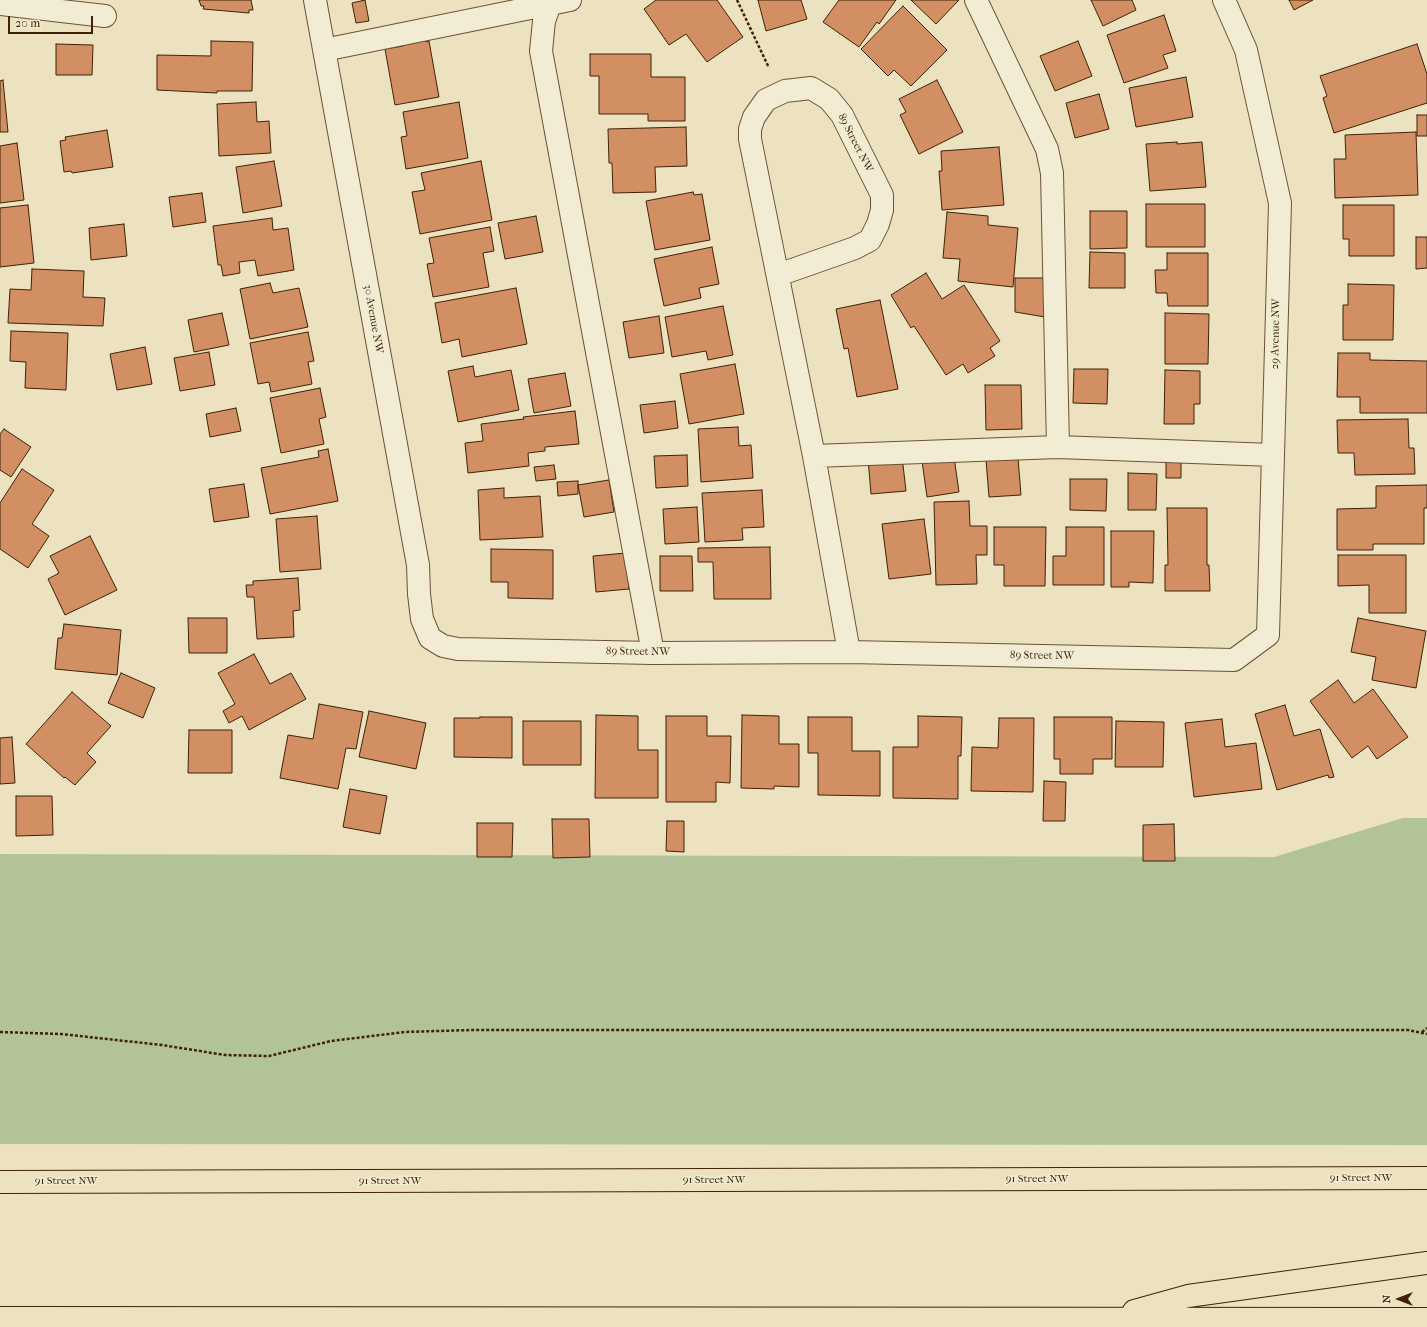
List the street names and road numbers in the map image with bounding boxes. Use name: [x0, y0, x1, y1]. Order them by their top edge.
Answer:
street label: 89 Street NW: [835, 111, 875, 175]
street label: 30 Avenue NW: [360, 283, 386, 355]
street label: 29 Avenue NW: [1269, 299, 1283, 369]
street label: 89 Street NW: [606, 645, 670, 659]
street label: 89 Street NW: [1010, 649, 1074, 663]
street label: 91 Street NW: [1330, 1171, 1392, 1185]
street label: 91 Street NW: [1006, 1172, 1068, 1186]
street label: 91 Street NW: [683, 1173, 745, 1187]
street label: 91 Street NW: [35, 1174, 97, 1188]
street label: 91 Street NW: [359, 1174, 421, 1188]

